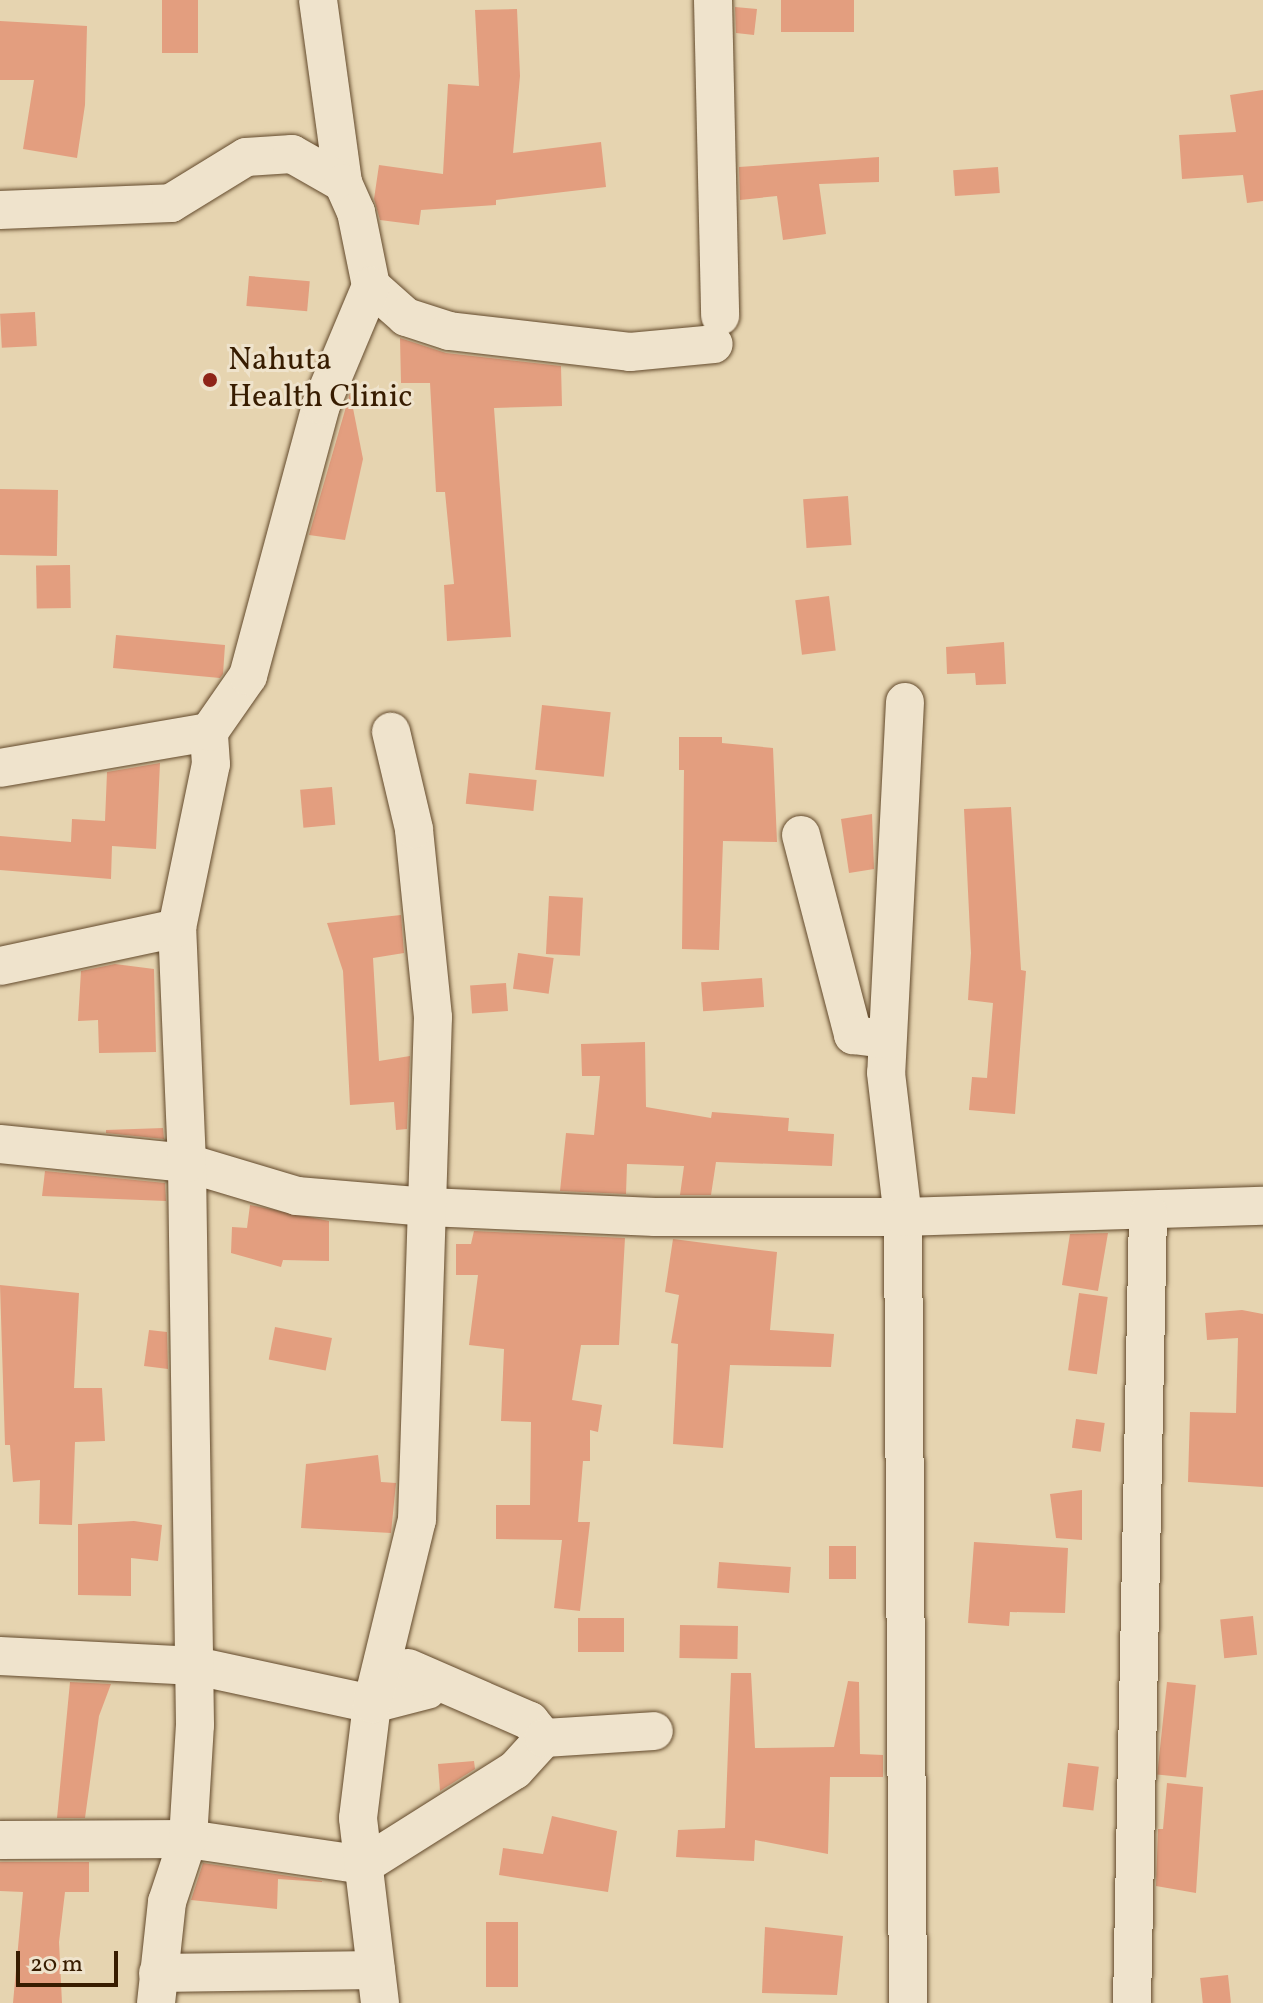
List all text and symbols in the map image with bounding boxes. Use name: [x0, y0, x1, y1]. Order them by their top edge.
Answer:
place label: Nahuta Health Clinic: [228, 343, 413, 418]
marker: Nahuta Health Clinic: [199, 369, 221, 391]
scale bar: [20, 1935, 122, 1985]
text: 20 m: [30, 1948, 83, 1982]

